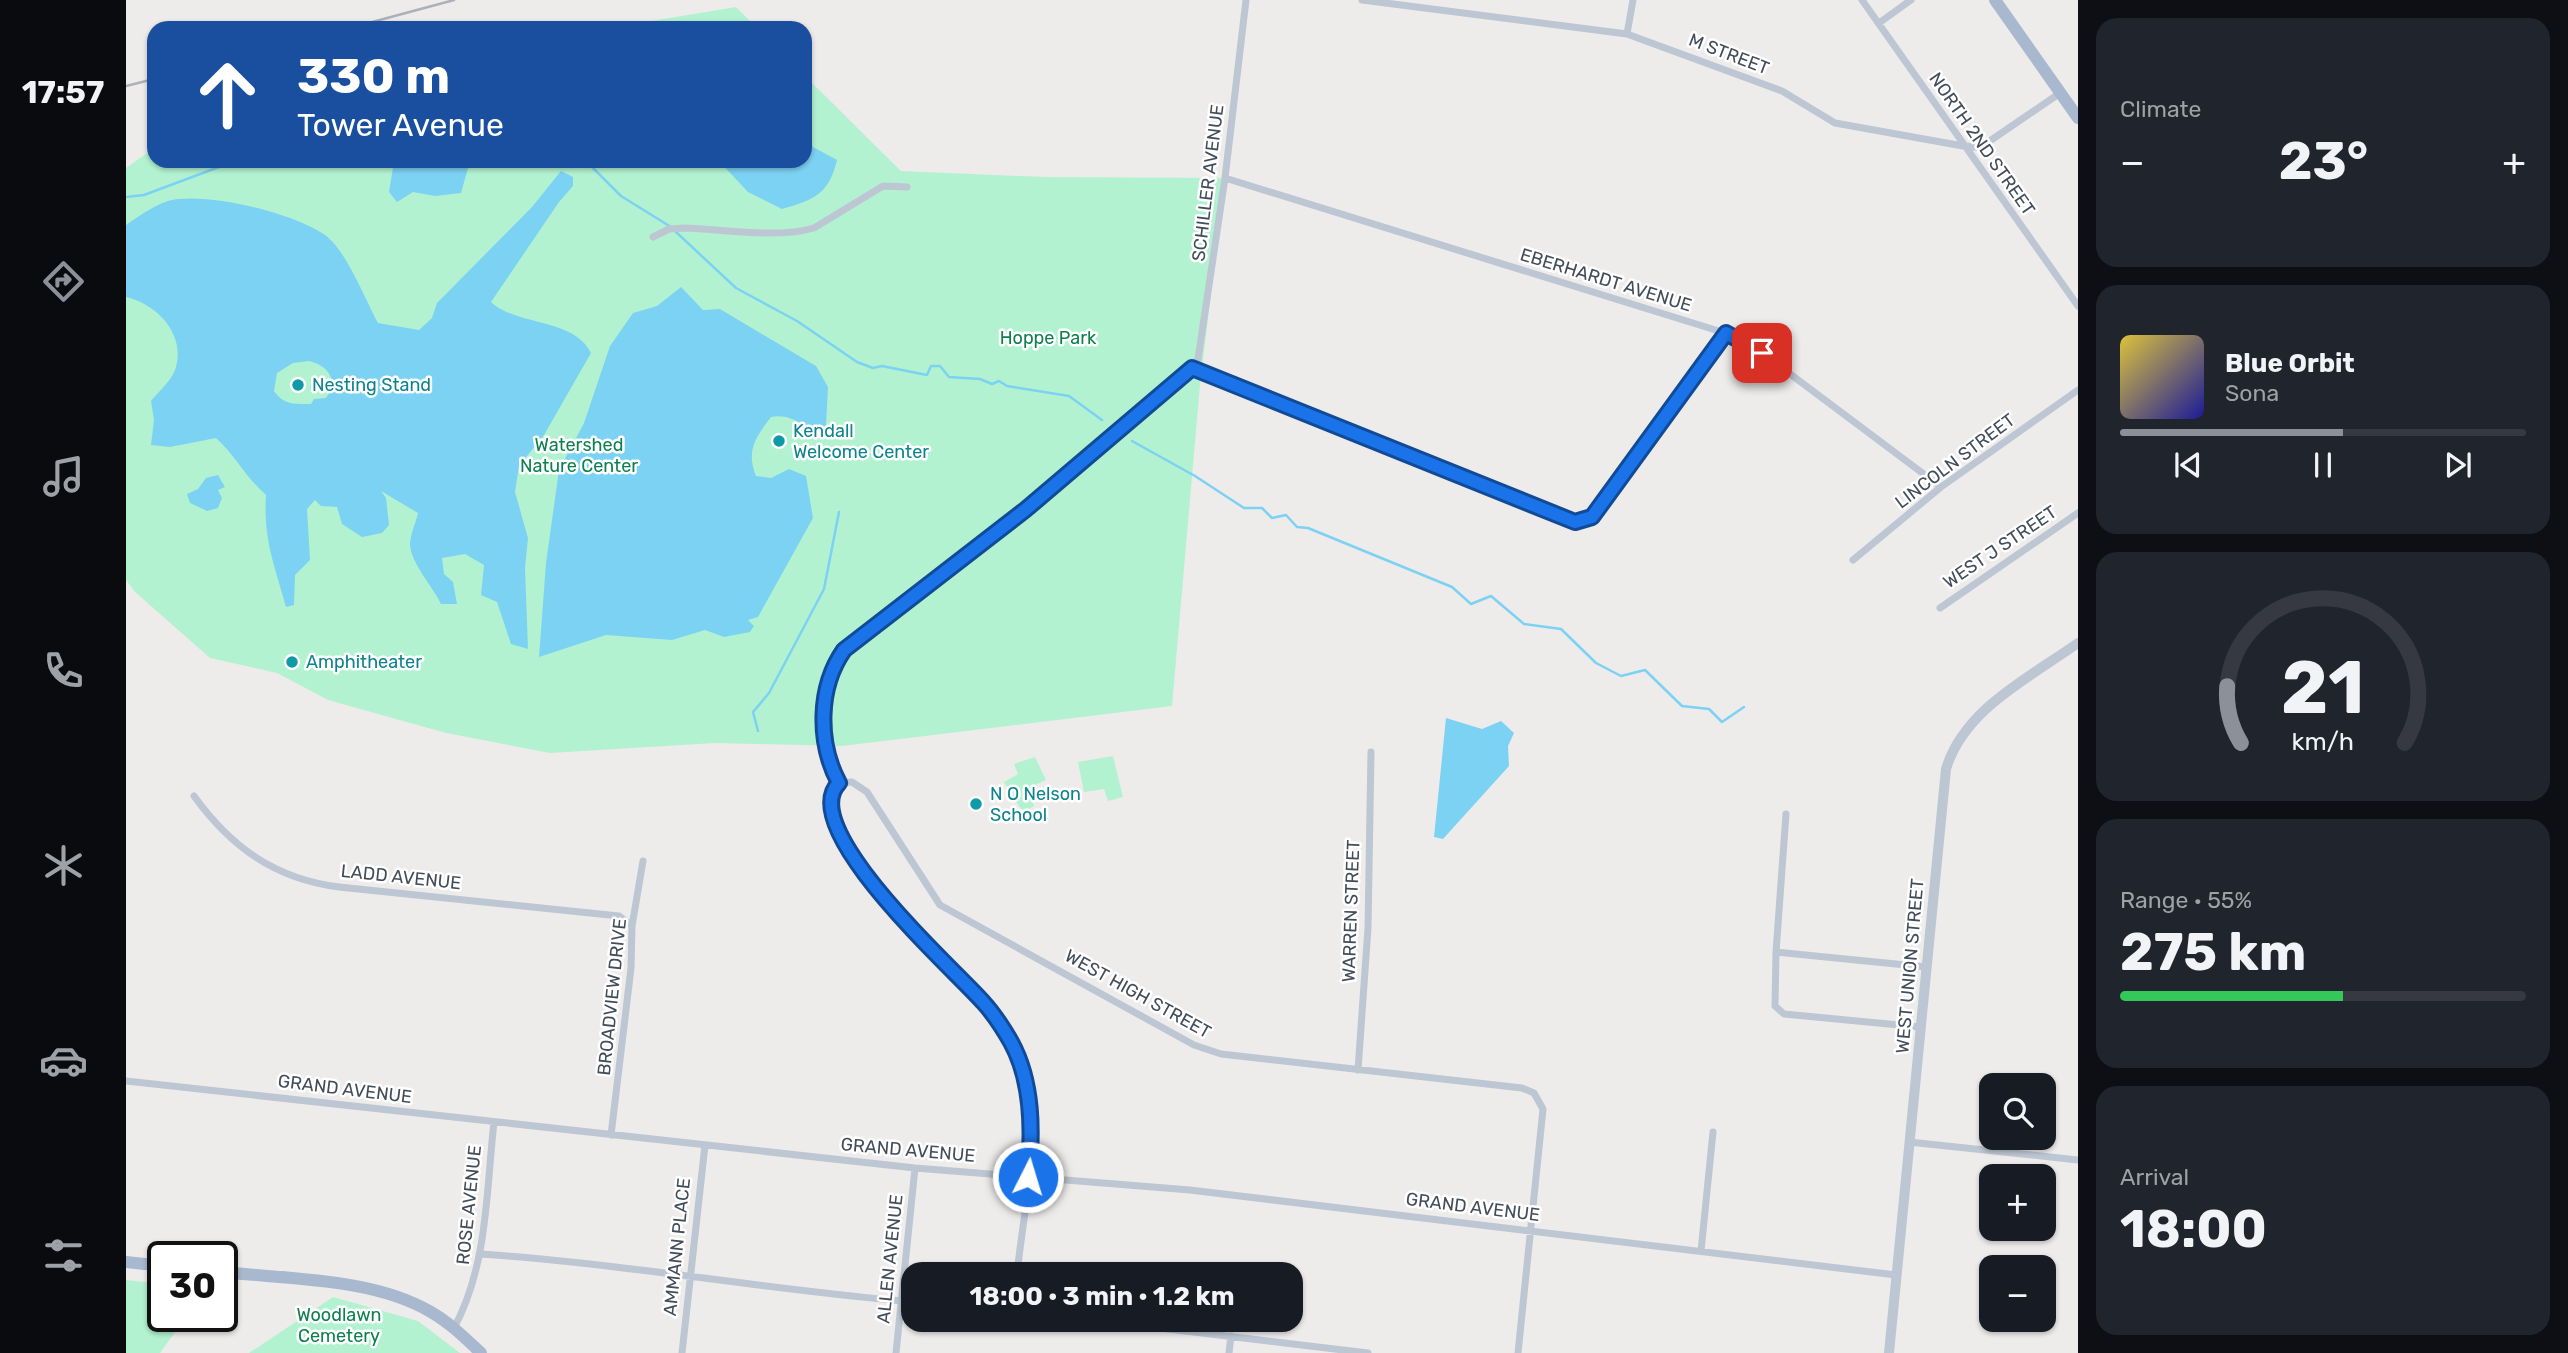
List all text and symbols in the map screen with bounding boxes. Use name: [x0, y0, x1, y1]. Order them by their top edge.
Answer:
street label: M STREET: [1686, 29, 1772, 79]
text: 330 m: [297, 47, 450, 105]
icon: ahead: [182, 49, 273, 140]
street label: NORTH 2ND STREET: [1924, 68, 2040, 220]
text: 17:57: [22, 73, 104, 111]
text: Climate: [2120, 95, 2201, 123]
street label: SCHILLER AVENUE: [1187, 103, 1229, 263]
text: Tower Avenue: [297, 106, 504, 144]
text: 23°: [2279, 130, 2368, 192]
text: −: [2120, 139, 2145, 185]
text: +: [2502, 139, 2526, 185]
street label: EBERHARDT AVENUE: [1518, 243, 1694, 317]
icon: directions: [39, 257, 88, 306]
pin: [1732, 323, 1792, 383]
park label: Hoppe Park: [1000, 327, 1097, 349]
icon: arrive: [1743, 334, 1781, 372]
text: Blue Orbit: [2225, 348, 2355, 379]
place label: Nesting Stand: [312, 374, 431, 396]
marker: Nesting Stand: [290, 377, 306, 393]
text: Sona: [2225, 379, 2279, 407]
street label: LINCOLN STREET: [1891, 409, 2019, 513]
place label: Kendall Welcome Center: [793, 420, 929, 463]
marker: Kendall Welcome Center: [771, 433, 787, 449]
park label: Watershed Nature Center: [520, 434, 638, 477]
icon: previous: [2169, 446, 2207, 484]
icon: pause: [2304, 446, 2342, 484]
icon: next: [2439, 446, 2477, 484]
icon: music: [39, 452, 88, 501]
street label: WEST J STREET: [1939, 501, 2061, 593]
text: 21: [2281, 645, 2365, 731]
icon: phone: [39, 646, 88, 695]
place label: Amphitheater: [306, 651, 422, 673]
marker: Amphitheater: [284, 654, 300, 670]
text: km/h: [2292, 726, 2354, 755]
place label: N O Nelson School: [990, 783, 1081, 826]
marker: N O Nelson School: [968, 796, 984, 812]
street label: WARREN STREET: [1338, 839, 1364, 983]
icon: climate: [39, 841, 88, 890]
street label: LADD AVENUE: [340, 860, 462, 894]
street label: WEST UNION STREET: [1891, 878, 1929, 1054]
text: Range · 55%: [2120, 886, 2252, 914]
street label: BROADVIEW DRIVE: [593, 917, 631, 1077]
text: 275 km: [2120, 921, 2306, 983]
street label: WEST HIGH STREET: [1061, 945, 1215, 1043]
icon: car: [39, 1036, 88, 1085]
street label: GRAND AVENUE: [277, 1070, 413, 1108]
map controls: [1979, 1073, 2056, 1332]
button: search: [1979, 1073, 2056, 1150]
street label: GRAND AVENUE: [840, 1133, 976, 1167]
position arrow: [991, 1140, 1065, 1214]
street label: ROSE AVENUE: [452, 1144, 486, 1266]
text: Arrival: [2120, 1163, 2189, 1191]
button: +: [1979, 1164, 2056, 1241]
street label: AMMANN PLACE: [659, 1177, 695, 1317]
street label: GRAND AVENUE: [1405, 1188, 1541, 1226]
street label: ALLEN AVENUE: [872, 1193, 908, 1325]
text: 18:00: [2120, 1198, 2267, 1260]
icon: filters: [39, 1231, 88, 1280]
speed limit sign: 30: [147, 1241, 238, 1332]
button: −: [1979, 1255, 2056, 1332]
text: 18:00 · 3 min · 1.2 km: [969, 1281, 1235, 1312]
park label: Woodlawn Cemetery: [296, 1304, 382, 1347]

